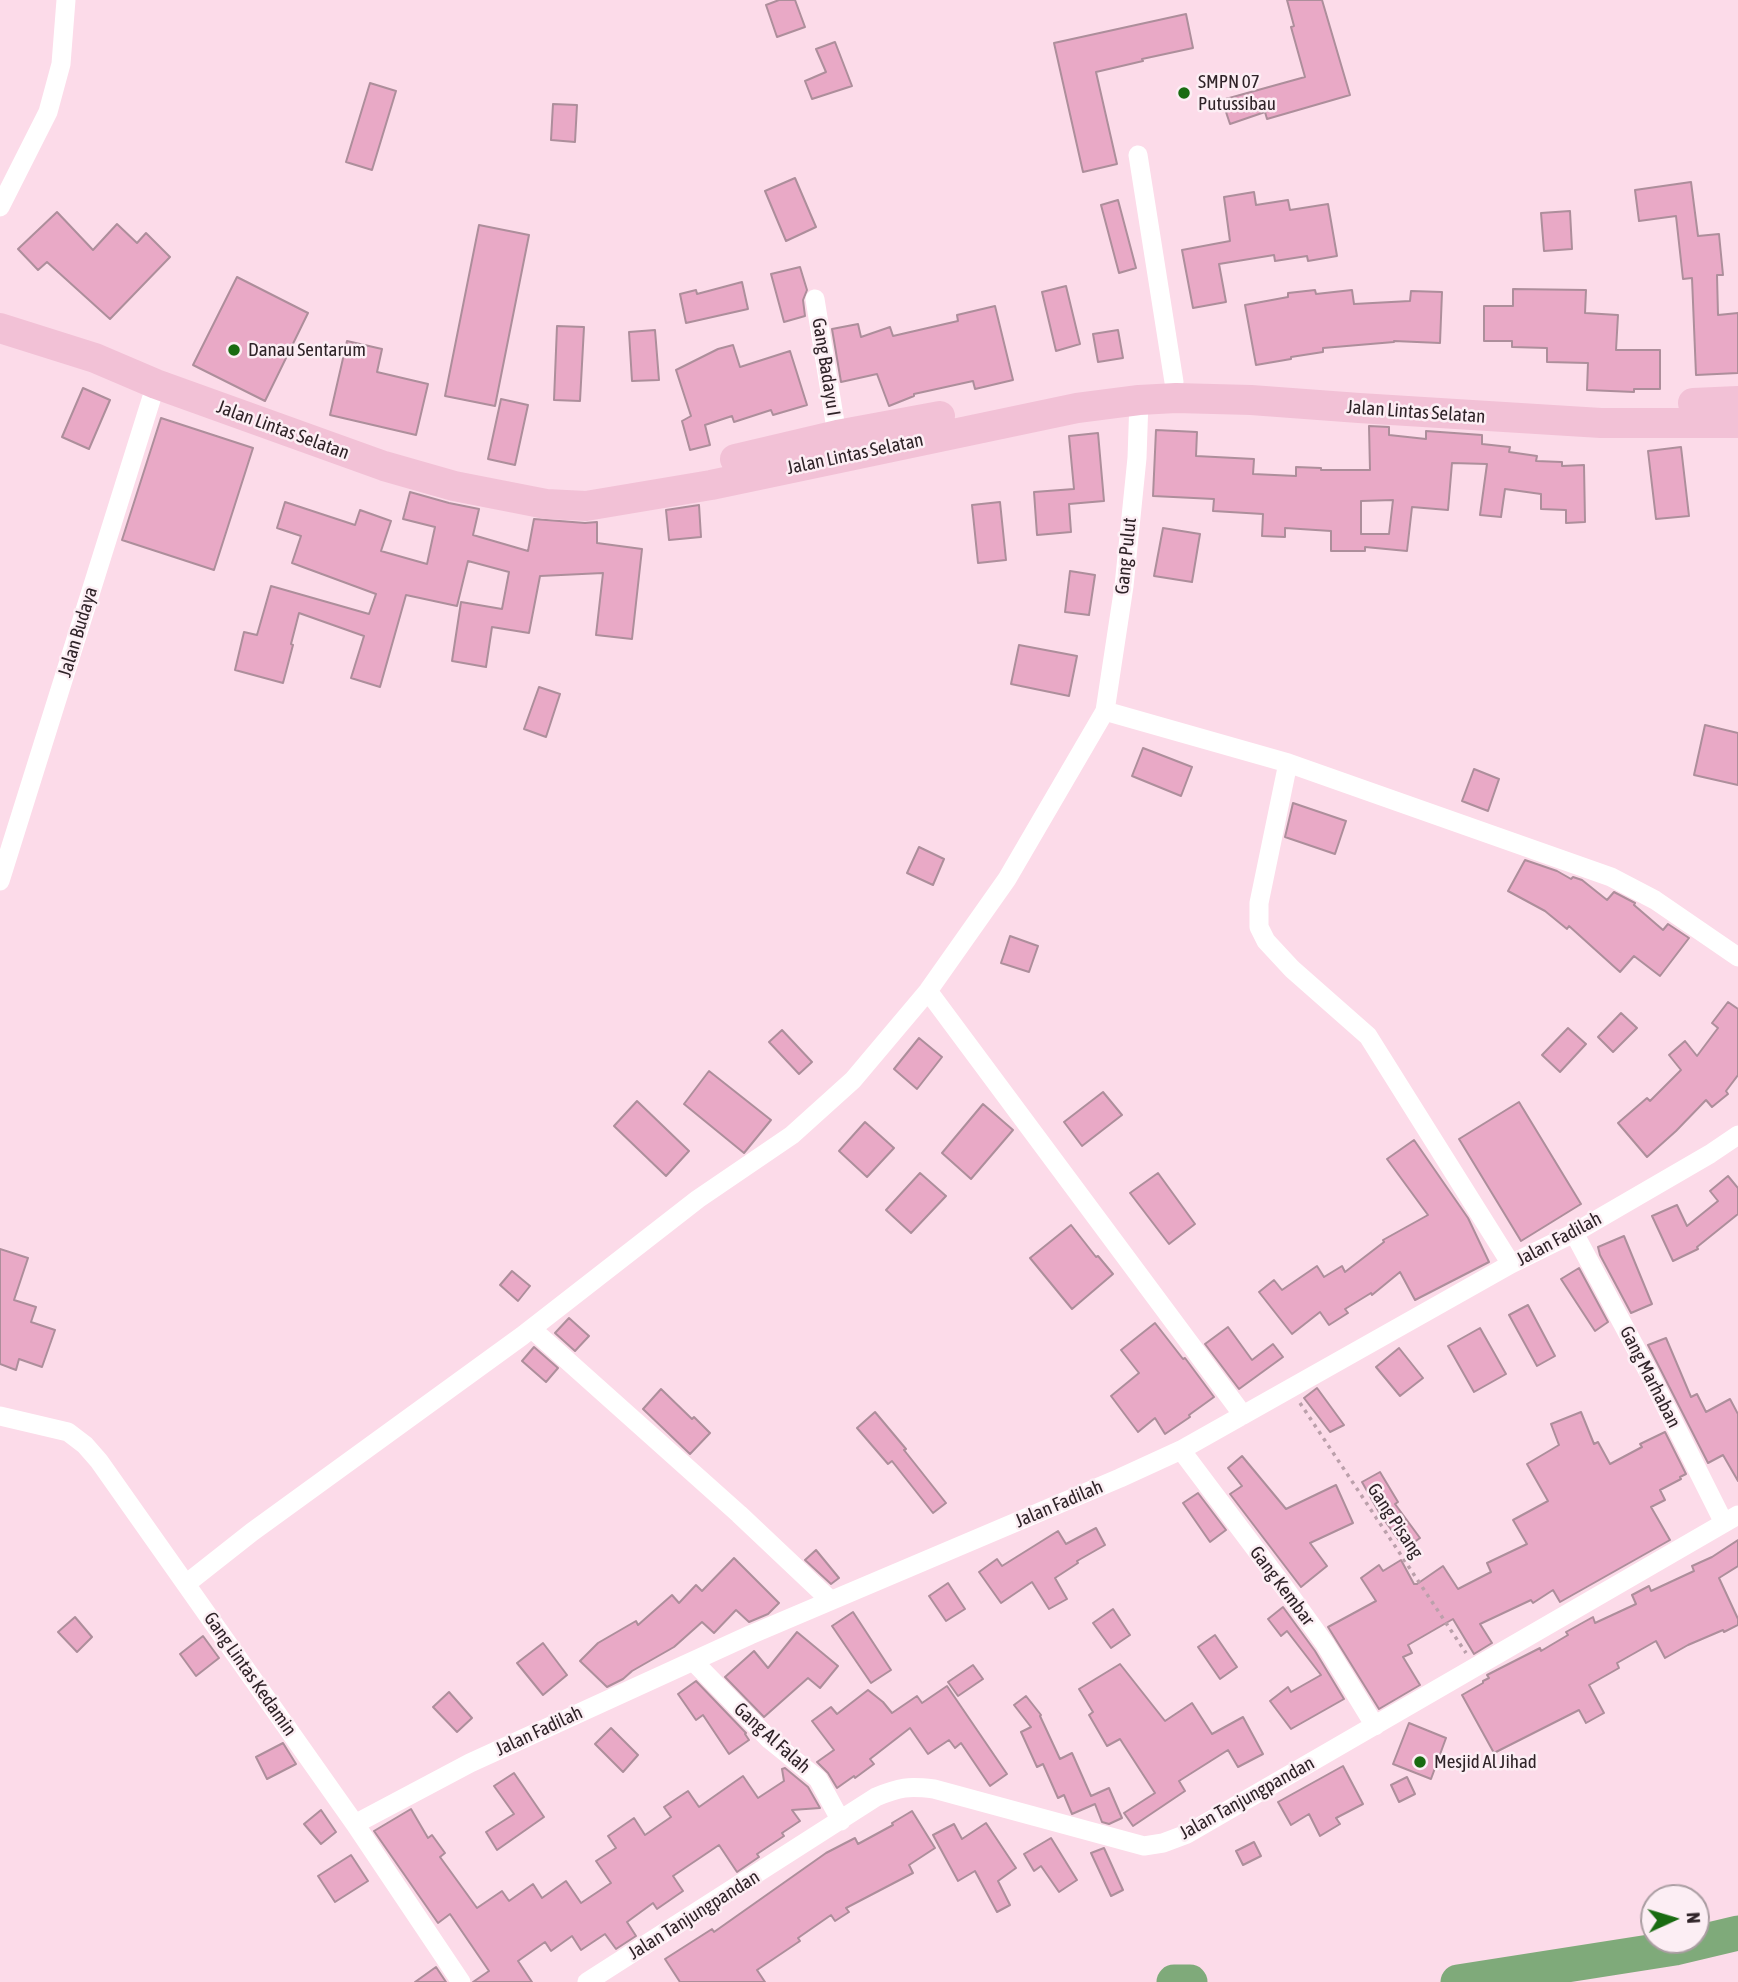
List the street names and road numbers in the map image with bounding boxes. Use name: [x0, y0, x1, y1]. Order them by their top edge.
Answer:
street label: Gang Badayu I: [807, 316, 845, 418]
street label: Jalan Lintas Selatan: [214, 395, 352, 465]
street label: Jalan Lintas Selatan: [1346, 396, 1486, 428]
street label: Jalan Lintas Selatan: [785, 428, 925, 480]
street label: Gang Pulut: [1111, 516, 1141, 596]
street label: Jalan Budaya: [53, 584, 103, 680]
street label: Jalan Fadilah: [1513, 1207, 1605, 1271]
street label: Gang Marhaban: [1615, 1322, 1685, 1432]
street label: Jalan Fadilah: [1012, 1475, 1106, 1533]
street label: Gang Pisang: [1362, 1479, 1428, 1563]
street label: Gang Kembar: [1245, 1542, 1319, 1630]
street label: Gang Lintas Kedamin: [199, 1608, 301, 1740]
street label: Gang Al Falah: [729, 1698, 815, 1778]
street label: Jalan Fadilah: [492, 1701, 586, 1761]
street label: Jalan Tanjungpandan: [1176, 1751, 1318, 1845]
street label: Jalan Tanjungpandan: [624, 1865, 764, 1965]

